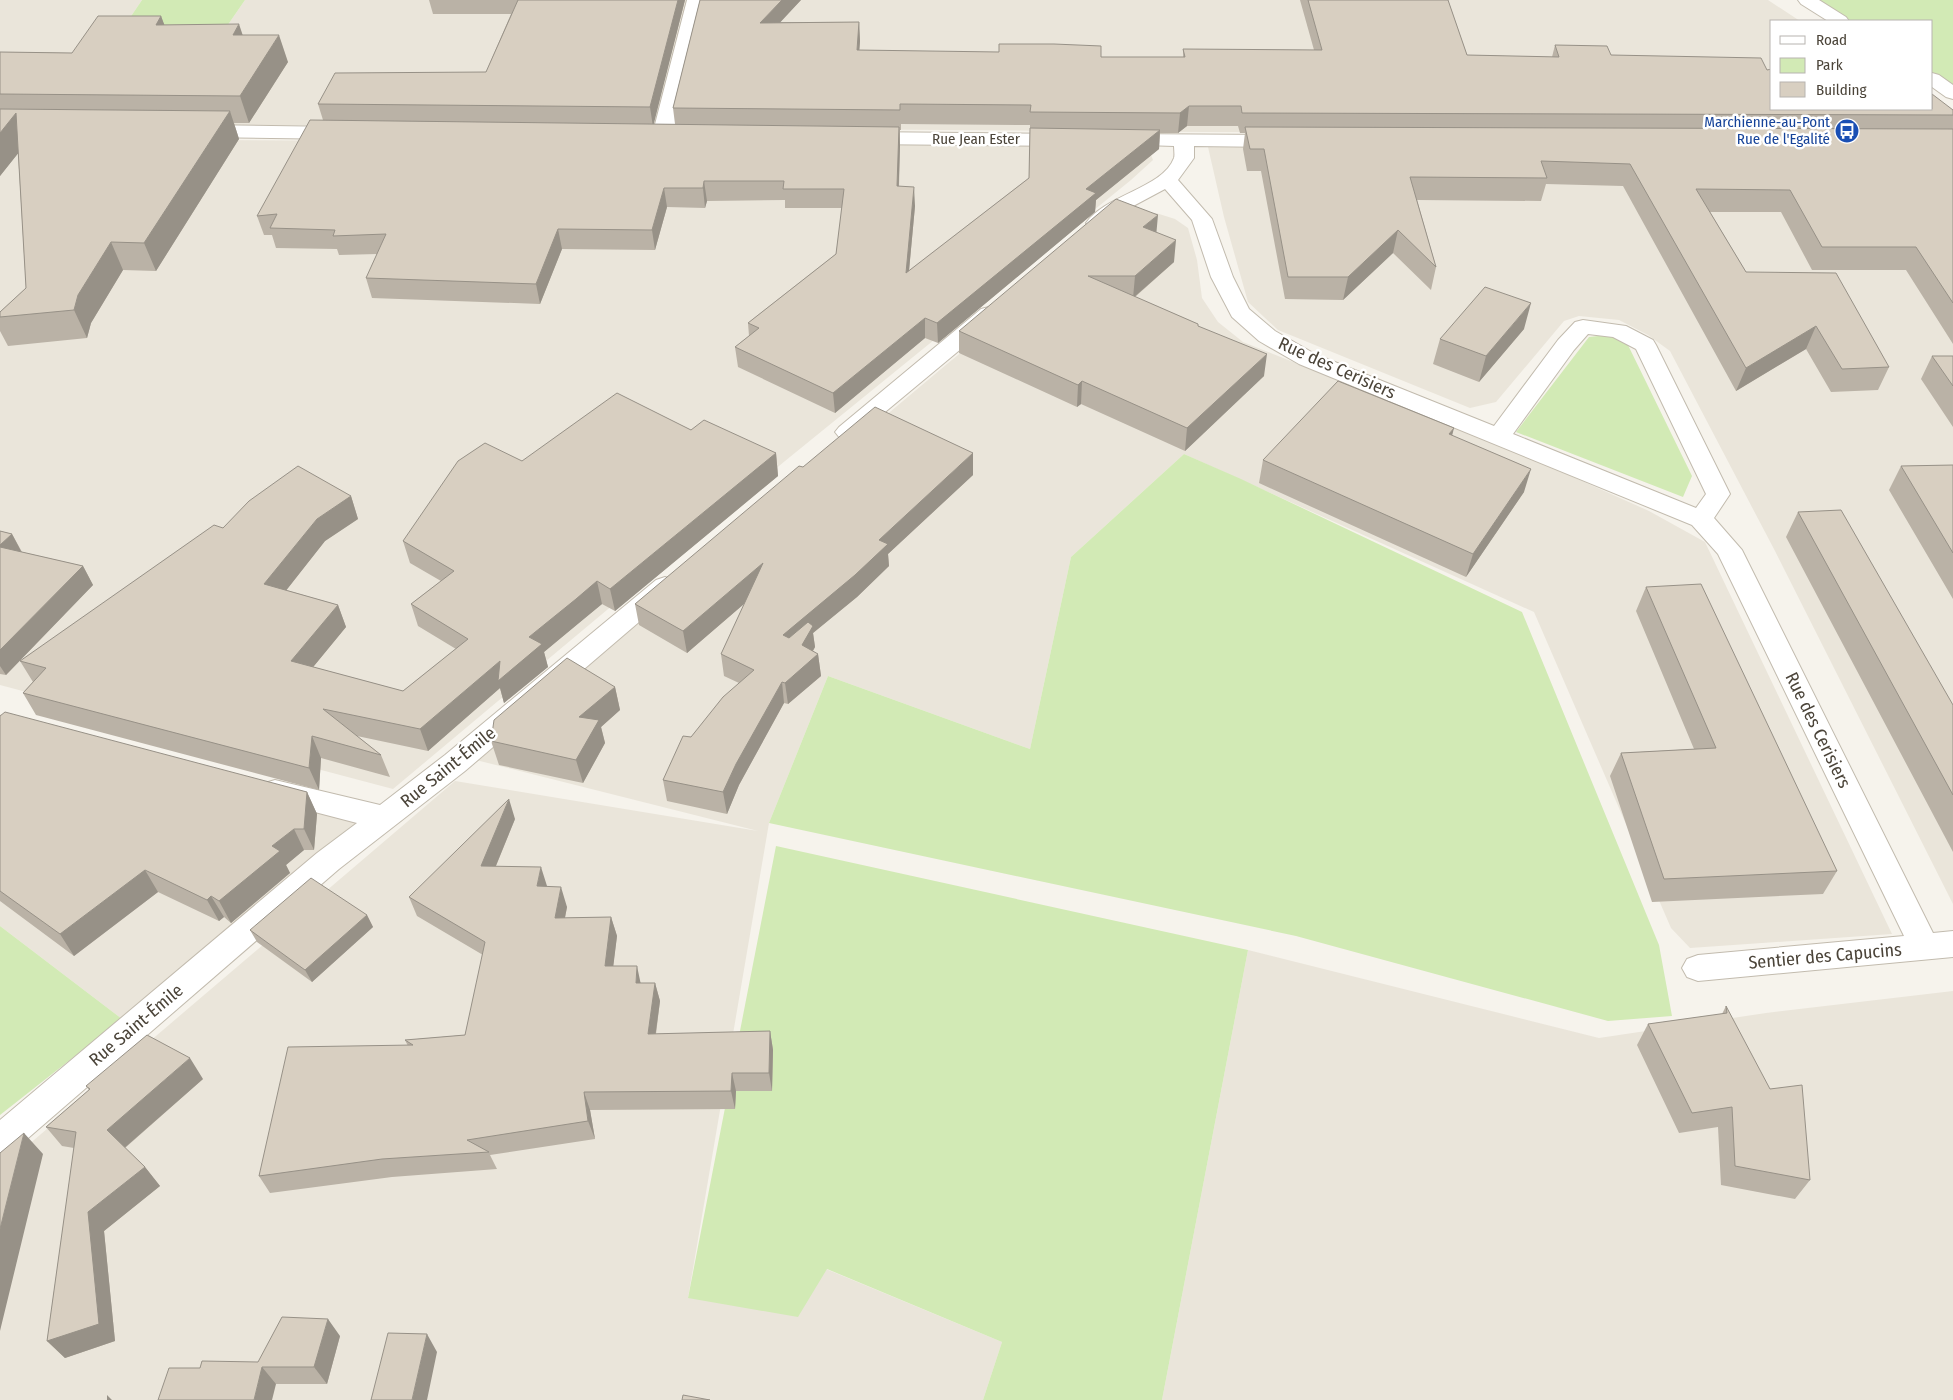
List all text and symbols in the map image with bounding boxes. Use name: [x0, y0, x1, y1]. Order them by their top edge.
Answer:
legend: [1770, 20, 1933, 110]
text: Road: [1816, 31, 1847, 49]
text: Park: [1816, 56, 1843, 74]
text: Building: [1816, 81, 1867, 99]
place label: Marchienne-au-Pont Rue de l'Egalité: [1704, 113, 1830, 148]
bus stop icon: Marchienne-au-Pont Rue de l'Egalité: [1834, 118, 1860, 144]
street label: Rue Jean Ester: [932, 130, 1021, 148]
street label: Rue des Cerisiers: [1275, 332, 1399, 404]
street label: Rue des Cerisiers: [1780, 668, 1856, 792]
street label: Rue Saint-Émile: [395, 721, 500, 812]
street label: Sentier des Capucins: [1747, 938, 1903, 974]
street label: Rue Saint-Émile: [84, 978, 188, 1071]

